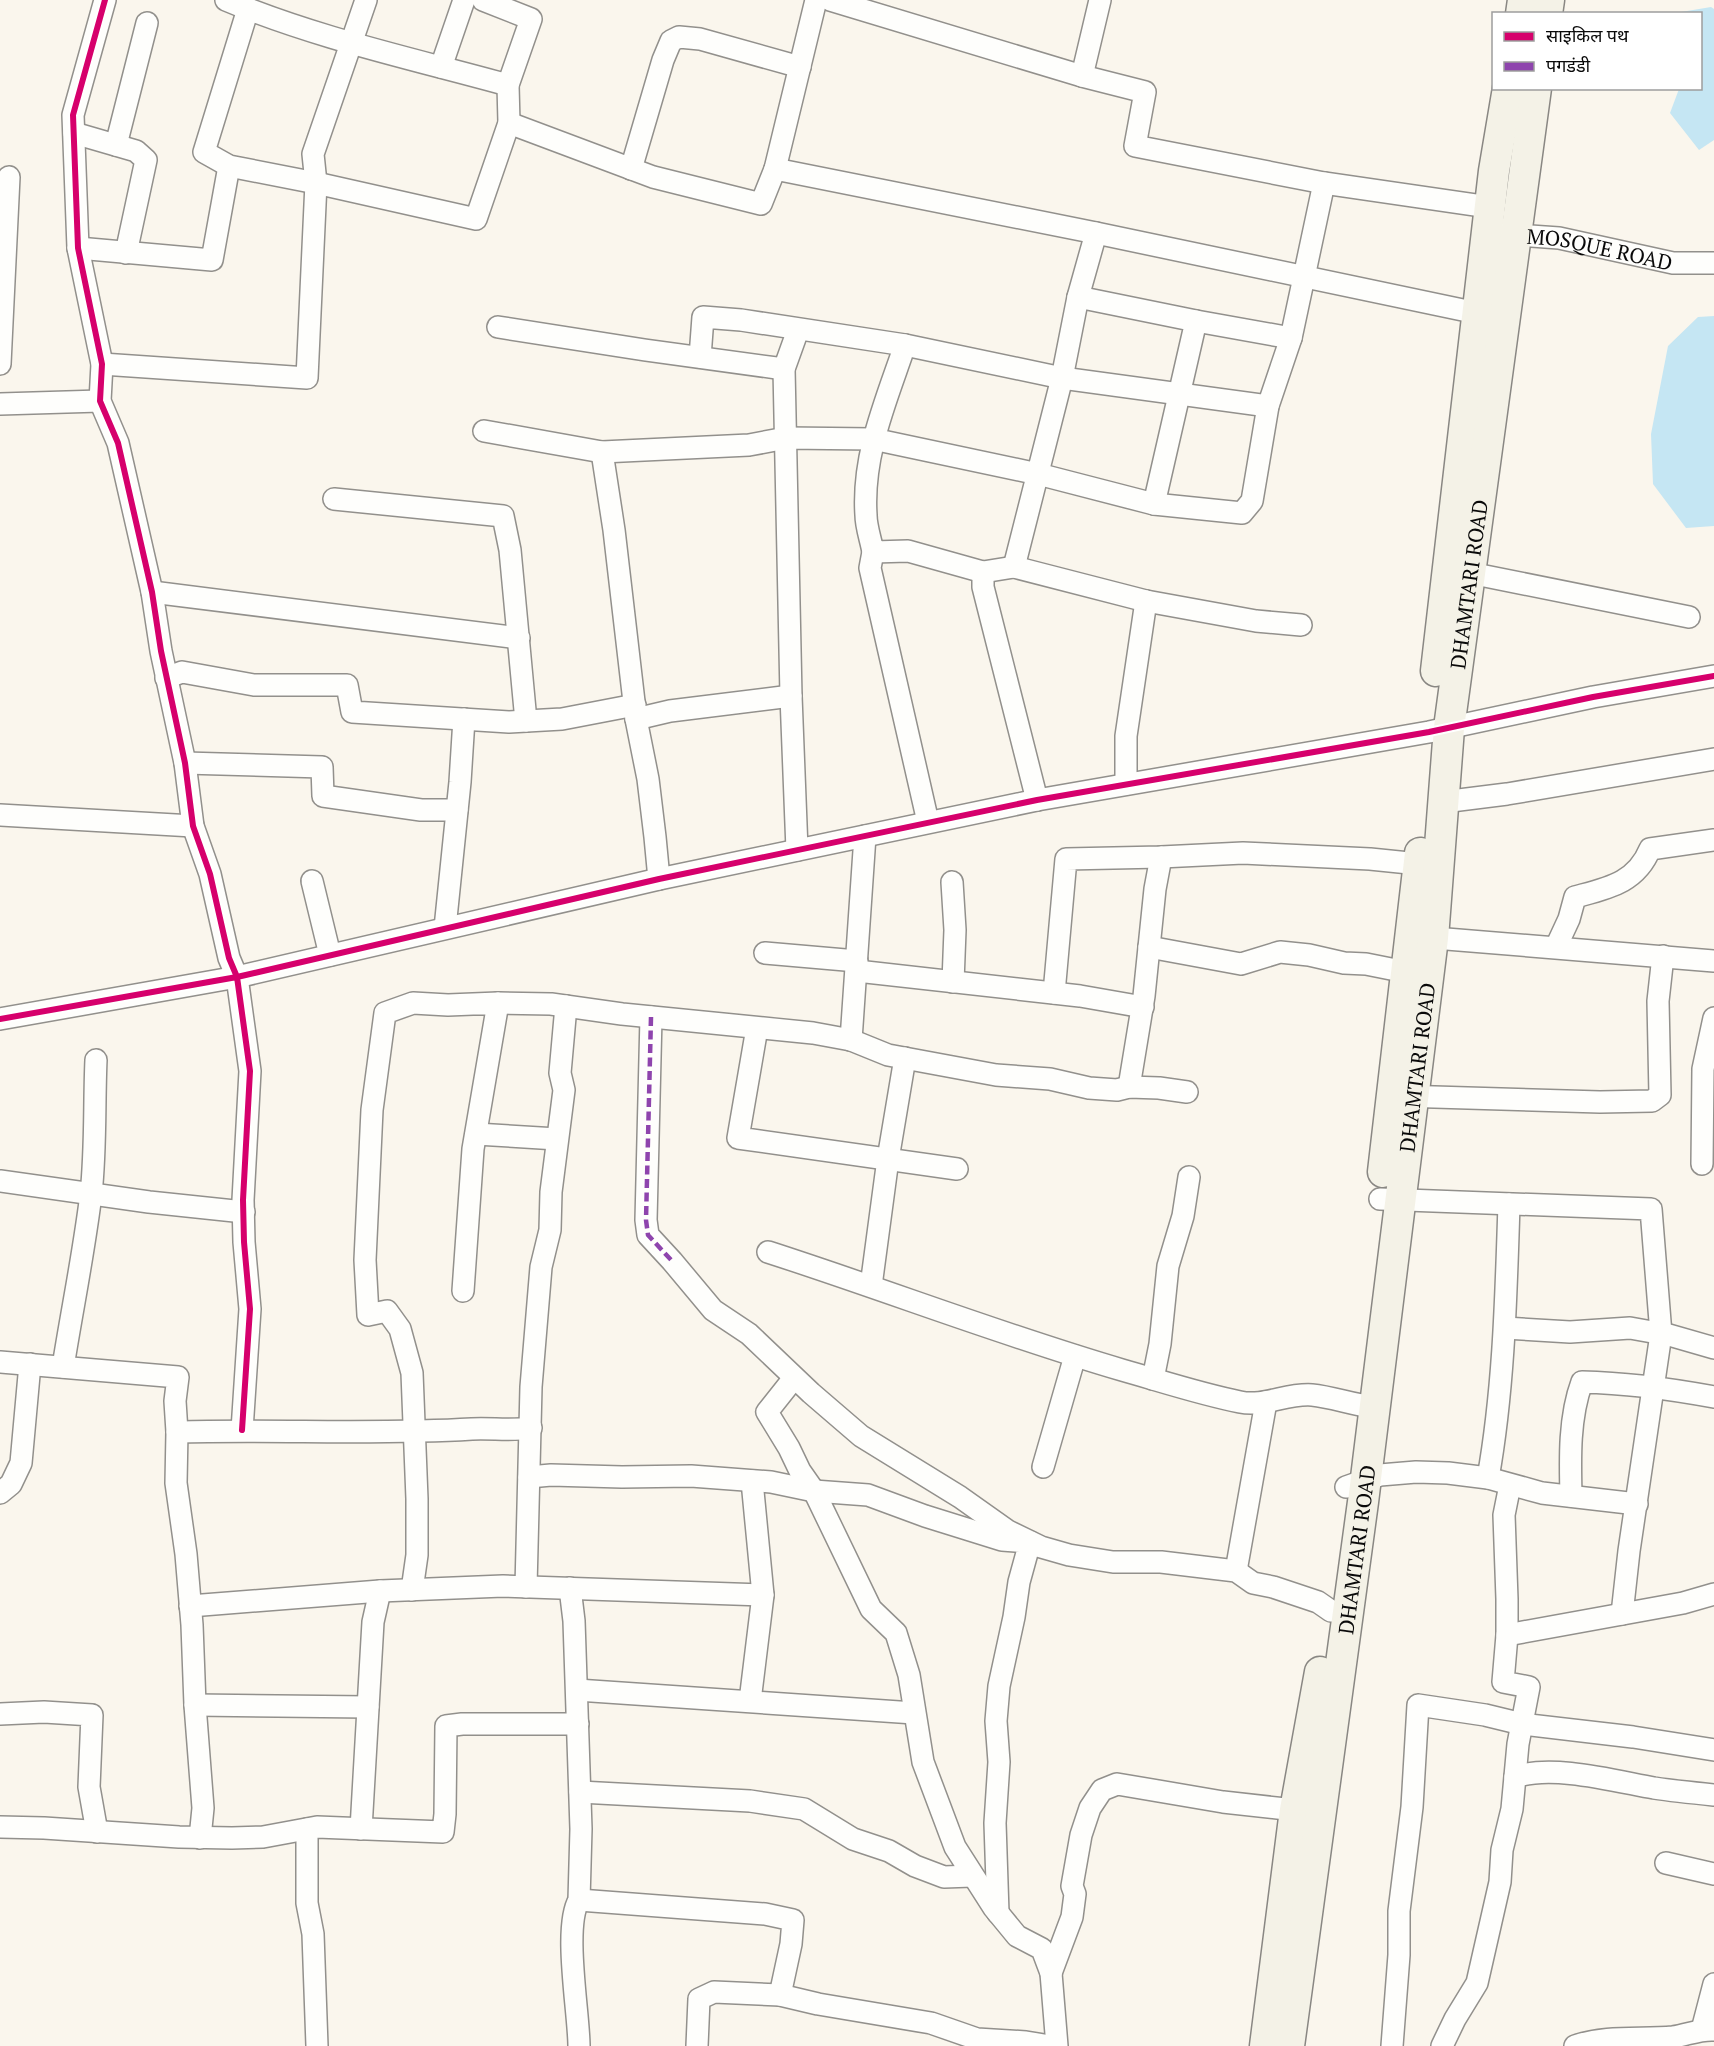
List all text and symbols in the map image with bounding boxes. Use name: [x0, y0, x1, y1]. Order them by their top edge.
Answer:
legend: [1492, 12, 1702, 90]
text: साइकिल पथ: [1546, 23, 1629, 47]
text: पगडंडी: [1546, 53, 1591, 77]
street label: MOSQUE ROAD: [1526, 222, 1675, 277]
street label: DHAMTARI ROAD: [1443, 498, 1494, 671]
street label: DHAMTARI ROAD: [1393, 981, 1441, 1154]
street label: DHAMTARI ROAD: [1331, 1463, 1381, 1636]

